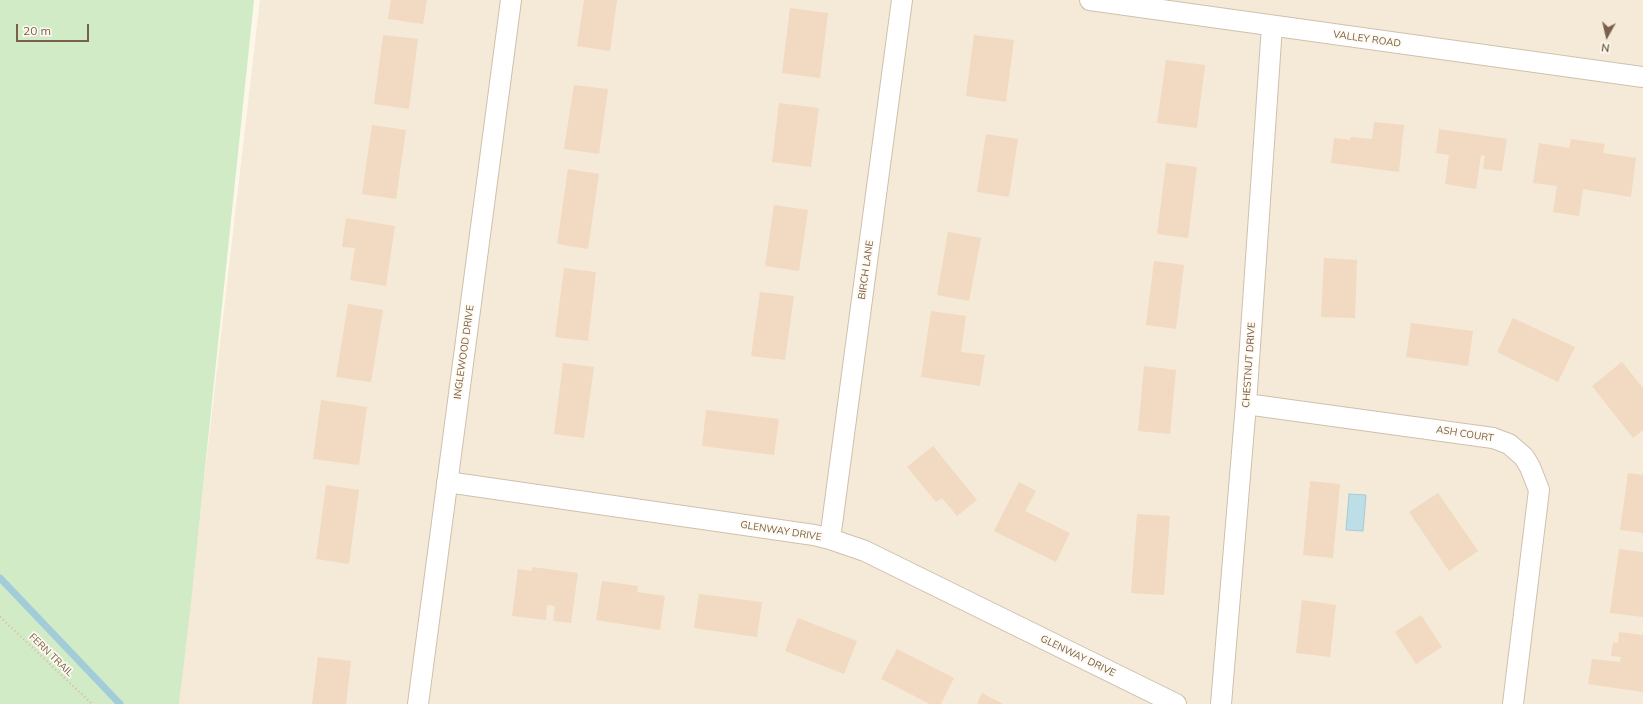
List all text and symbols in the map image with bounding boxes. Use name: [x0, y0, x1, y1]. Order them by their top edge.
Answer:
scale bar: [18, 16, 91, 42]
north arrow: [1587, 16, 1627, 56]
text: 20 m: [23, 23, 51, 38]
street label: VALLEY ROAD: [1332, 28, 1402, 50]
text: N: [1600, 40, 1610, 55]
street label: BIRCH LANE: [856, 240, 876, 300]
street label: INGLEWOOD DRIVE: [451, 304, 477, 400]
street label: CHESTNUT DRIVE: [1240, 322, 1258, 408]
street label: ASH COURT: [1435, 424, 1495, 444]
street label: GLENWAY DRIVE: [740, 519, 822, 543]
street label: FERN TRAIL: [26, 631, 76, 679]
street label: GLENWAY DRIVE: [1039, 633, 1117, 679]

